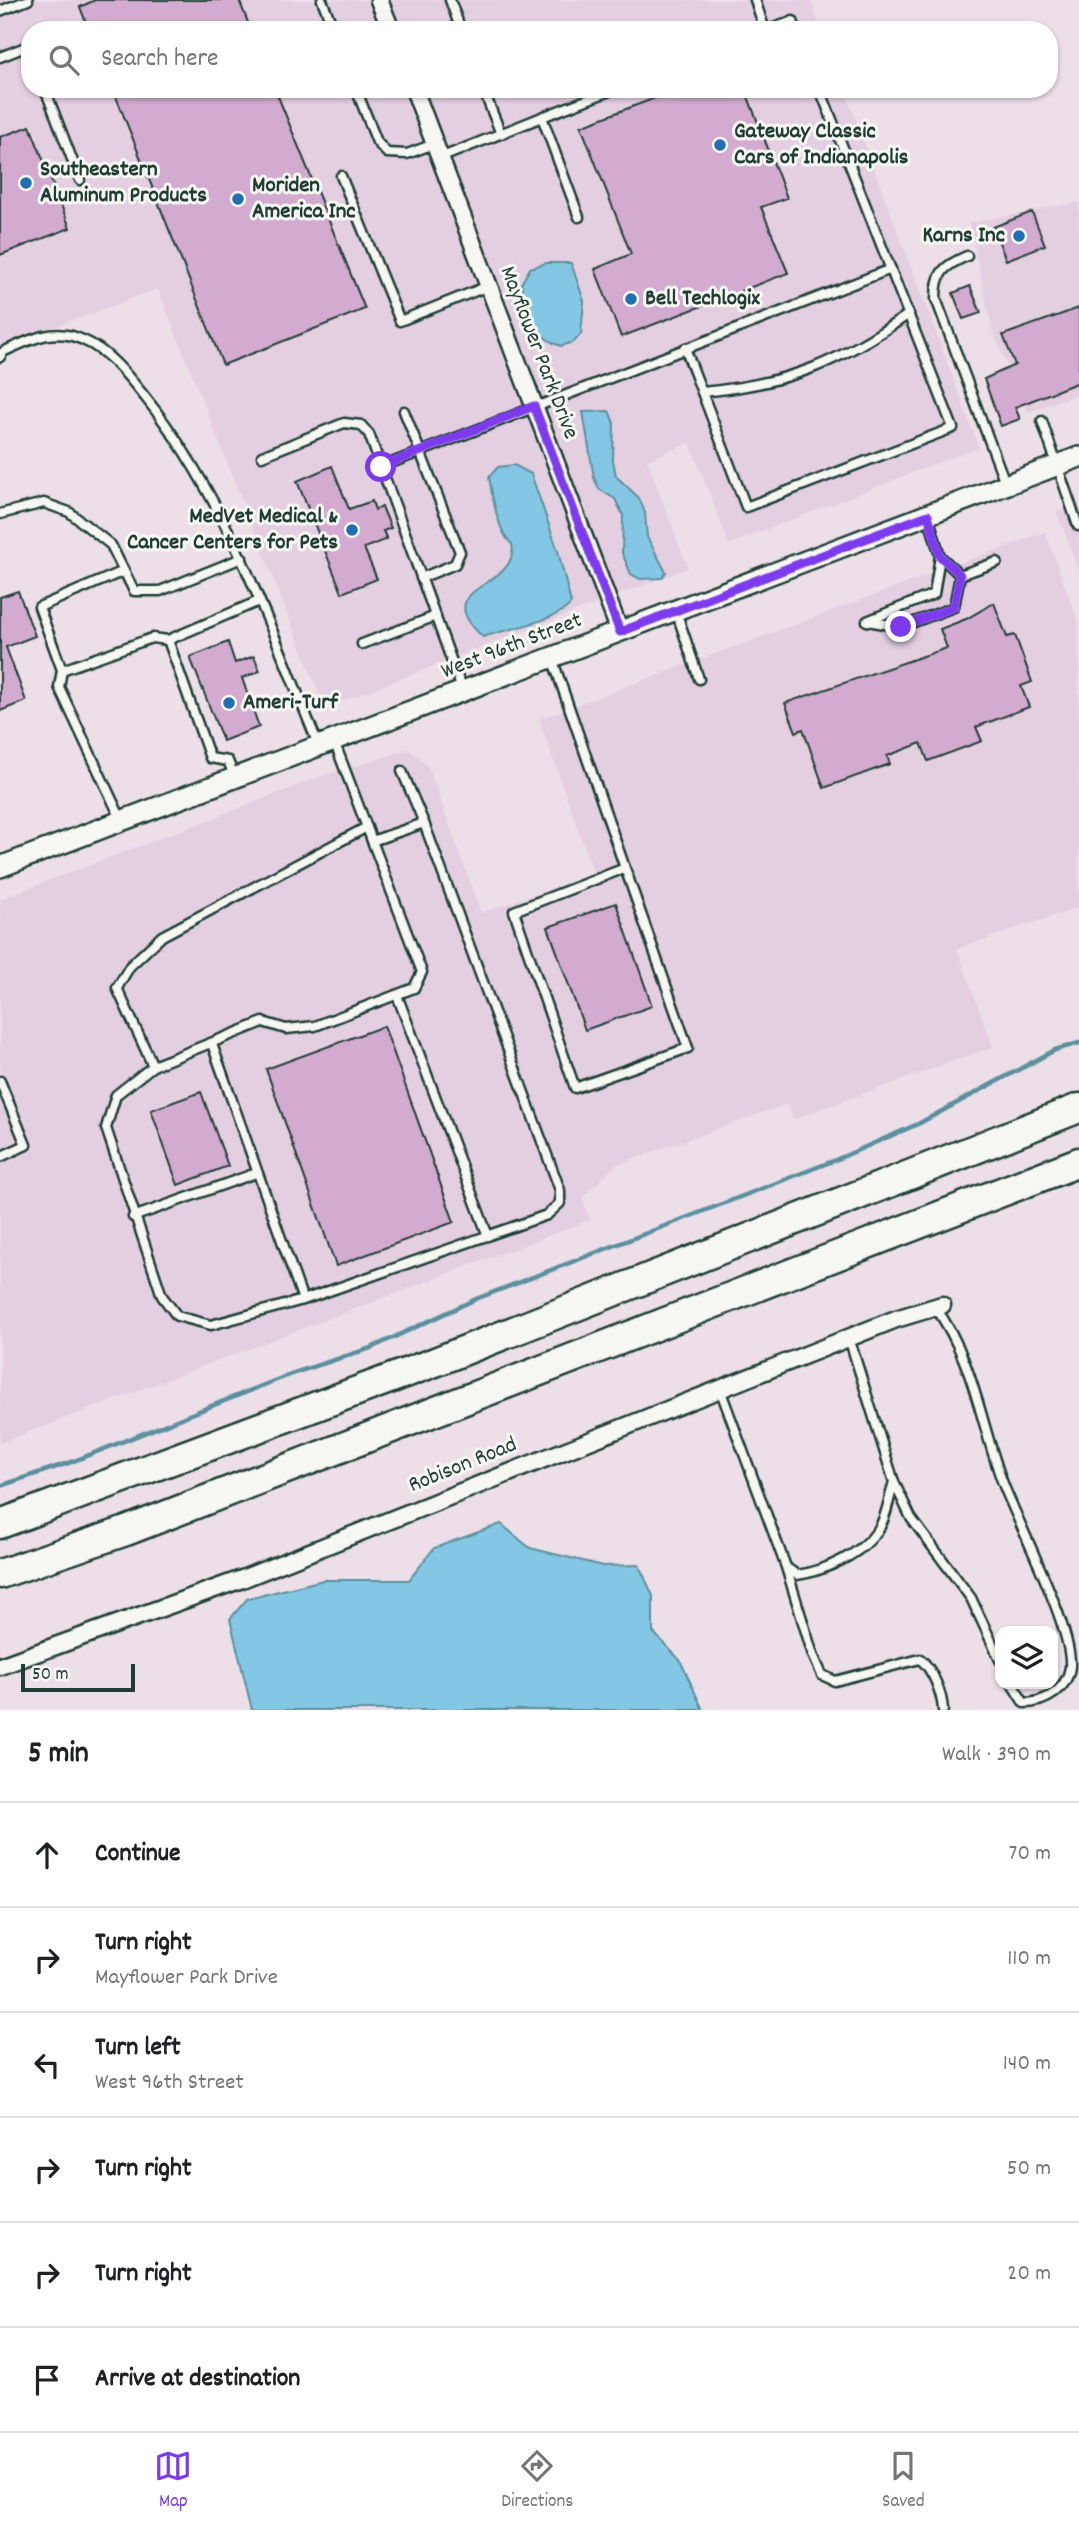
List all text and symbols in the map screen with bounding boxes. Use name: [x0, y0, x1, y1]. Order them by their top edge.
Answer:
search box: [21, 21, 1058, 98]
icon: search: [45, 41, 83, 79]
text: Search here: [101, 41, 219, 78]
place label: Gateway Classic Cars of Indianapolis: [734, 116, 909, 175]
marker: Gateway Classic Cars of Indianapolis: [712, 137, 728, 153]
place label: Southeastern Aluminum Products: [40, 154, 207, 213]
place label: Moriden America Inc: [252, 170, 356, 229]
marker: Southeastern Aluminum Products: [18, 175, 34, 191]
marker: Moriden America Inc: [230, 191, 246, 207]
place label: Karns Inc: [922, 220, 1005, 253]
marker: Karns Inc: [1011, 228, 1027, 244]
street label: Mayflower Park Drive: [490, 262, 586, 444]
place label: Bell Techlogix: [645, 283, 760, 316]
marker: Bell Techlogix: [623, 291, 639, 307]
route start: [365, 451, 396, 482]
place label: MedVet Medical & Cancer Centers for Pets: [127, 501, 338, 560]
marker: MedVet Medical & Cancer Centers for Pets: [344, 522, 360, 538]
street label: West 96th Street: [437, 605, 587, 689]
route end: [885, 611, 916, 642]
place label: Ameri-Turf: [243, 687, 339, 720]
marker: Ameri-Turf: [221, 695, 237, 711]
street label: Robison Road: [404, 1429, 522, 1503]
map controls: [995, 1626, 1058, 1689]
button: layers: [995, 1626, 1058, 1689]
scale bar: [21, 1661, 135, 1693]
text: 50 m: [32, 1662, 69, 1689]
text: 5 min: [28, 1734, 89, 1777]
text: Walk · 390 m: [942, 1739, 1051, 1772]
icon: ahead: [28, 1836, 66, 1874]
text: Continue: [95, 1836, 180, 1873]
text: 70 m: [1009, 1838, 1051, 1871]
text: Turn right: [95, 1925, 192, 1962]
icon: right: [28, 1941, 66, 1979]
text: 110 m: [1007, 1943, 1051, 1976]
text: Mayflower Park Drive: [95, 1962, 278, 1995]
text: Turn left: [95, 2030, 181, 2067]
icon: left: [28, 2046, 66, 2084]
text: 140 m: [1003, 2048, 1051, 2081]
text: West 96th Street: [95, 2067, 244, 2100]
icon: right: [28, 2151, 66, 2189]
text: Turn right: [95, 2151, 192, 2188]
text: 50 m: [1007, 2153, 1051, 2186]
icon: right: [28, 2256, 66, 2294]
text: Turn right: [95, 2256, 192, 2293]
text: 20 m: [1007, 2258, 1051, 2291]
icon: arrive: [28, 2361, 66, 2399]
text: Arrive at destination: [95, 2361, 300, 2398]
tab: Map: [154, 2447, 192, 2516]
tab: Directions: [501, 2447, 573, 2516]
tab: Saved: [882, 2447, 925, 2516]

